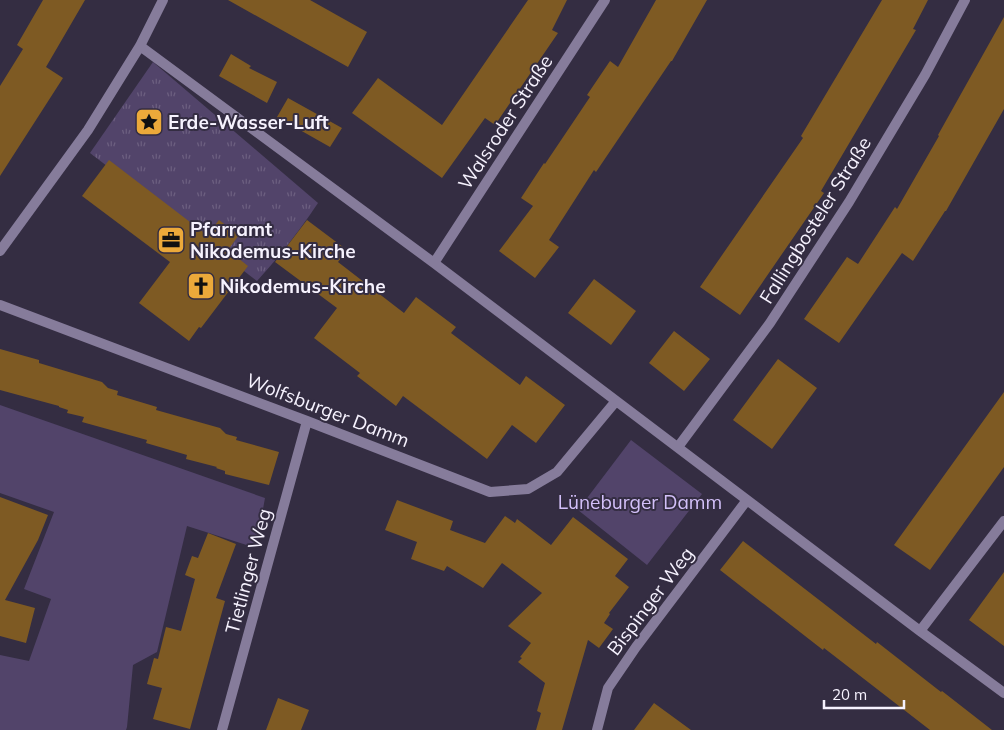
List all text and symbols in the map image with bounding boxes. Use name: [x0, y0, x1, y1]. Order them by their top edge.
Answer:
street label: Walsroder Straße: [453, 50, 557, 194]
place icon: Erde-Wasser-Luft: [134, 107, 164, 137]
place label: Erde-Wasser-Luft: [168, 110, 329, 134]
street label: Fallingbosteler Straße: [754, 132, 876, 308]
place label: Pfarramt Nikodemus-Kirche: [190, 217, 356, 263]
office icon: Pfarramt Nikodemus-Kirche: [156, 225, 186, 255]
church icon: Nikodemus-Kirche: [186, 271, 216, 301]
place label: Nikodemus-Kirche: [220, 274, 386, 298]
street label: Wolfsburger Damm: [243, 368, 413, 452]
park label: Lüneburger Damm: [558, 490, 722, 514]
street label: Tietlinger Weg: [220, 506, 276, 636]
street label: Bispinger Weg: [601, 542, 699, 660]
scale bar: [824, 678, 904, 710]
text: 20 m: [832, 685, 867, 704]

